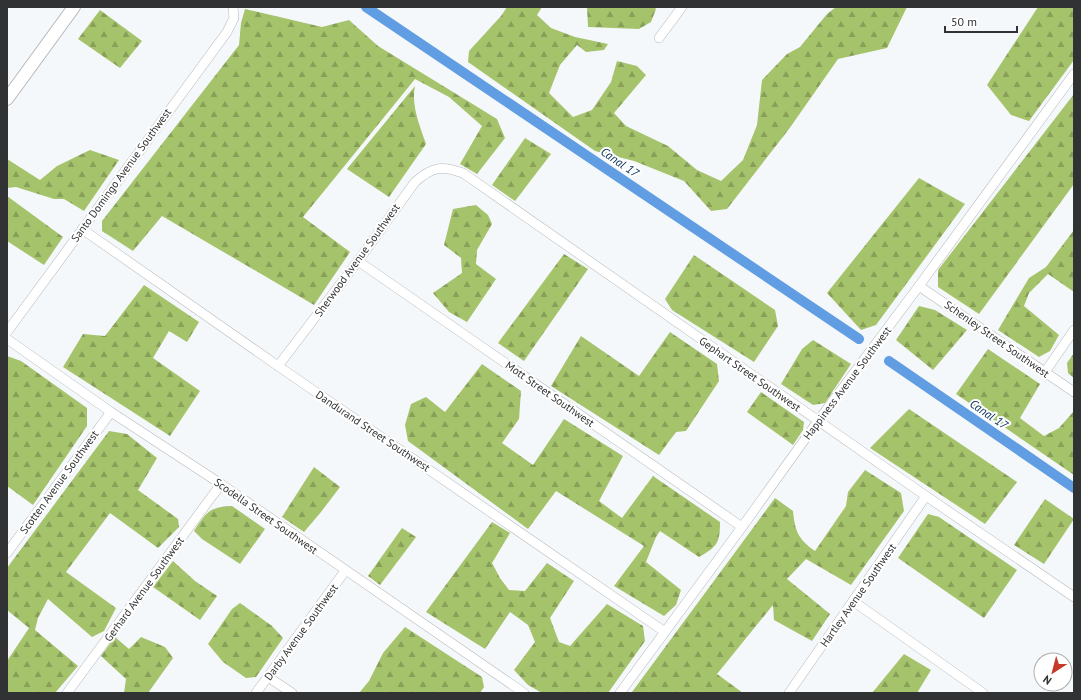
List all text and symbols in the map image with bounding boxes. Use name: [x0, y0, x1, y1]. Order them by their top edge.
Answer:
scale bar: [945, 8, 1017, 34]
text: 50 m: [951, 14, 977, 29]
street label: Santo Domingo Avenue Southwest: [68, 105, 174, 245]
water label: Canal 17: [598, 144, 643, 181]
street label: Sherwood Avenue Southwest: [311, 201, 403, 319]
street label: Schenley Street Southwest: [942, 297, 1052, 381]
street label: Happiness Avenue Southwest: [800, 324, 894, 442]
street label: Gephart Street Southwest: [696, 334, 804, 415]
street label: Mott Street Southwest: [503, 358, 597, 430]
street label: Dandurand Street Southwest: [313, 387, 433, 475]
water label: Canal 17: [967, 396, 1012, 433]
street label: Scotten Avenue Southwest: [17, 427, 101, 537]
street label: Scodella Street Southwest: [212, 475, 321, 557]
street label: Gerhard Avenue Southwest: [101, 534, 187, 644]
street label: Hartley Avenue Southwest: [817, 540, 899, 649]
street label: Darby Avenue Southwest: [261, 581, 341, 683]
north arrow: [1033, 652, 1073, 692]
text: N: [1040, 672, 1054, 688]

